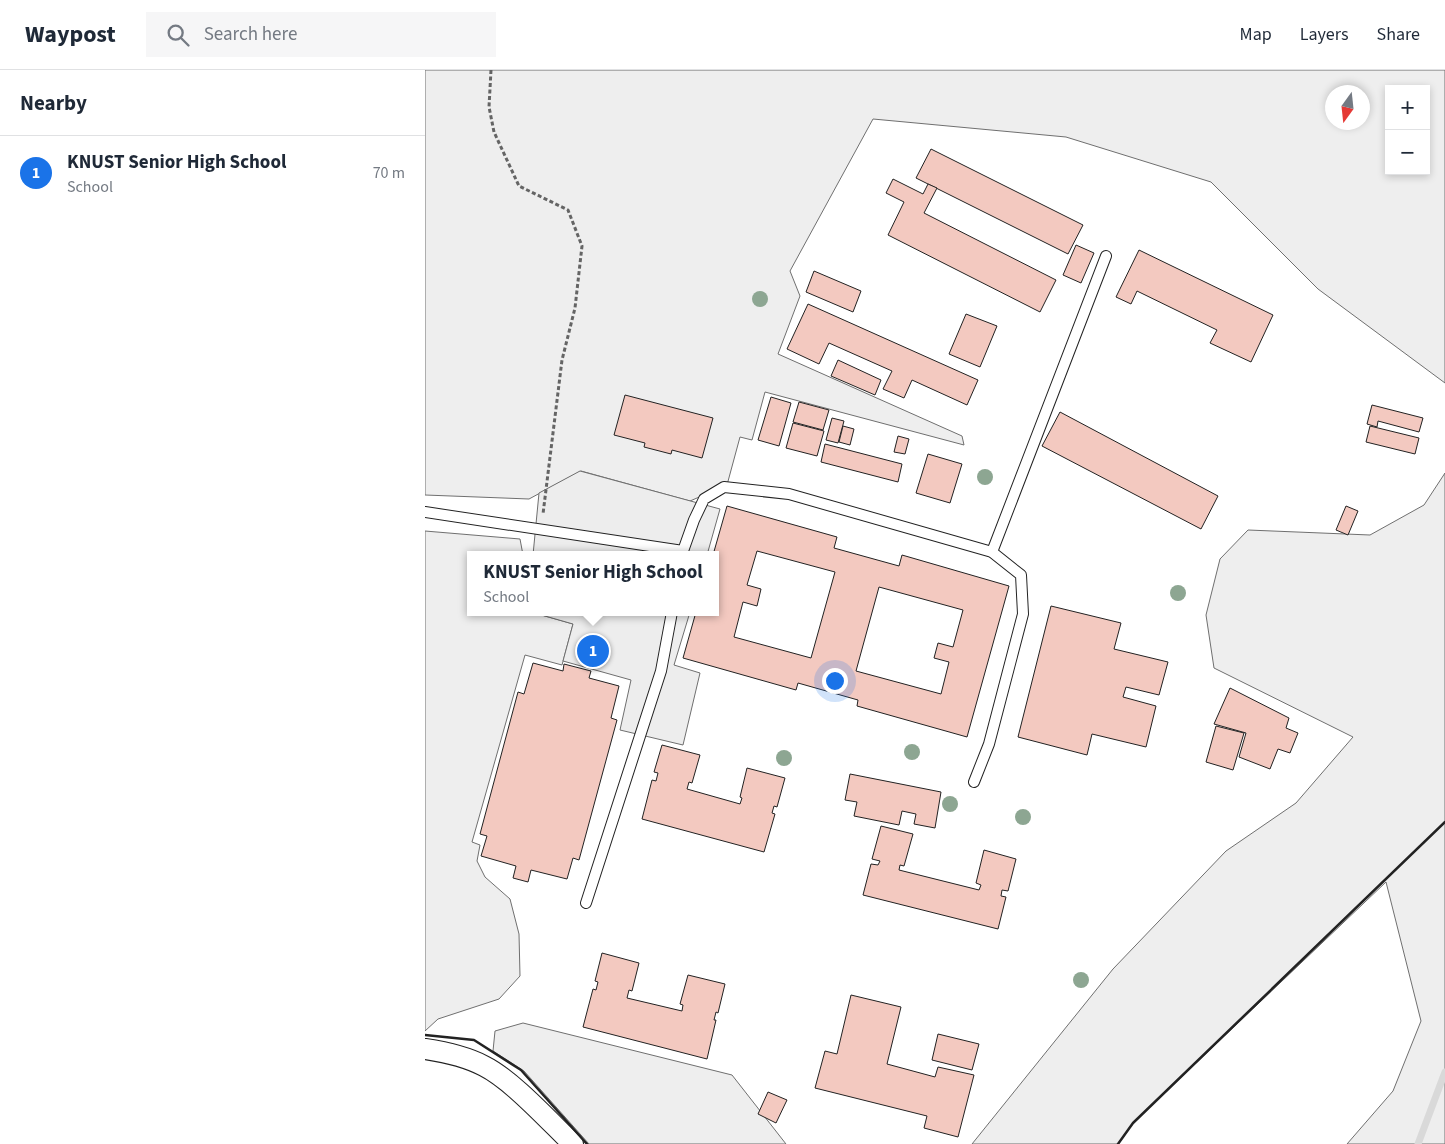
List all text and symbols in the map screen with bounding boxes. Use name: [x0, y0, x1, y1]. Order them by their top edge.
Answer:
search box: [146, 12, 496, 57]
text: Waypost: [25, 17, 116, 52]
icon: search: [164, 21, 192, 49]
text: Search here: [204, 21, 297, 48]
text: Map: [1240, 22, 1272, 47]
text: Layers: [1300, 22, 1349, 47]
text: Share: [1377, 22, 1420, 47]
north arrow: [1325, 85, 1370, 130]
map controls: [1385, 85, 1430, 175]
button: +: [1385, 85, 1430, 130]
text: Nearby: [20, 88, 87, 118]
button: −: [1385, 130, 1430, 175]
text: KNUST Senior High School: [67, 149, 286, 176]
text: 1: [32, 162, 40, 184]
text: 70 m: [373, 162, 405, 184]
text: School: [67, 176, 113, 198]
popup: [467, 551, 719, 616]
text: KNUST Senior High School: [483, 559, 703, 586]
text: School: [483, 586, 529, 608]
pin: 1: [577, 632, 609, 670]
your location: [822, 668, 848, 694]

